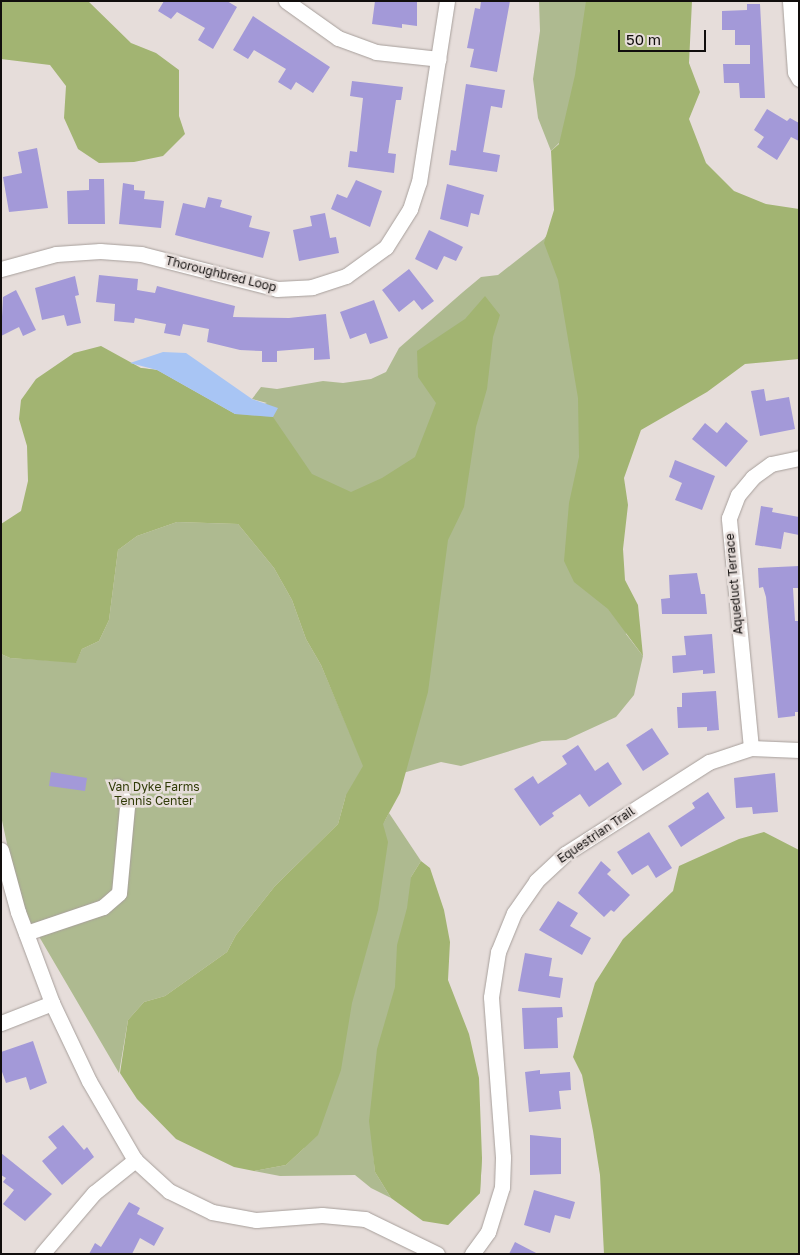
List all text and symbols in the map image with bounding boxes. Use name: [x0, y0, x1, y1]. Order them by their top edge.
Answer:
scale bar: [620, 20, 708, 52]
text: 50 m: [626, 30, 661, 48]
street label: Thoroughbred Loop: [164, 253, 278, 295]
street label: Aqueduct Terrace: [722, 533, 746, 635]
park label: Van Dyke Farms Tennis Center: [108, 780, 200, 808]
street label: Equestrian Trail: [555, 804, 637, 866]

